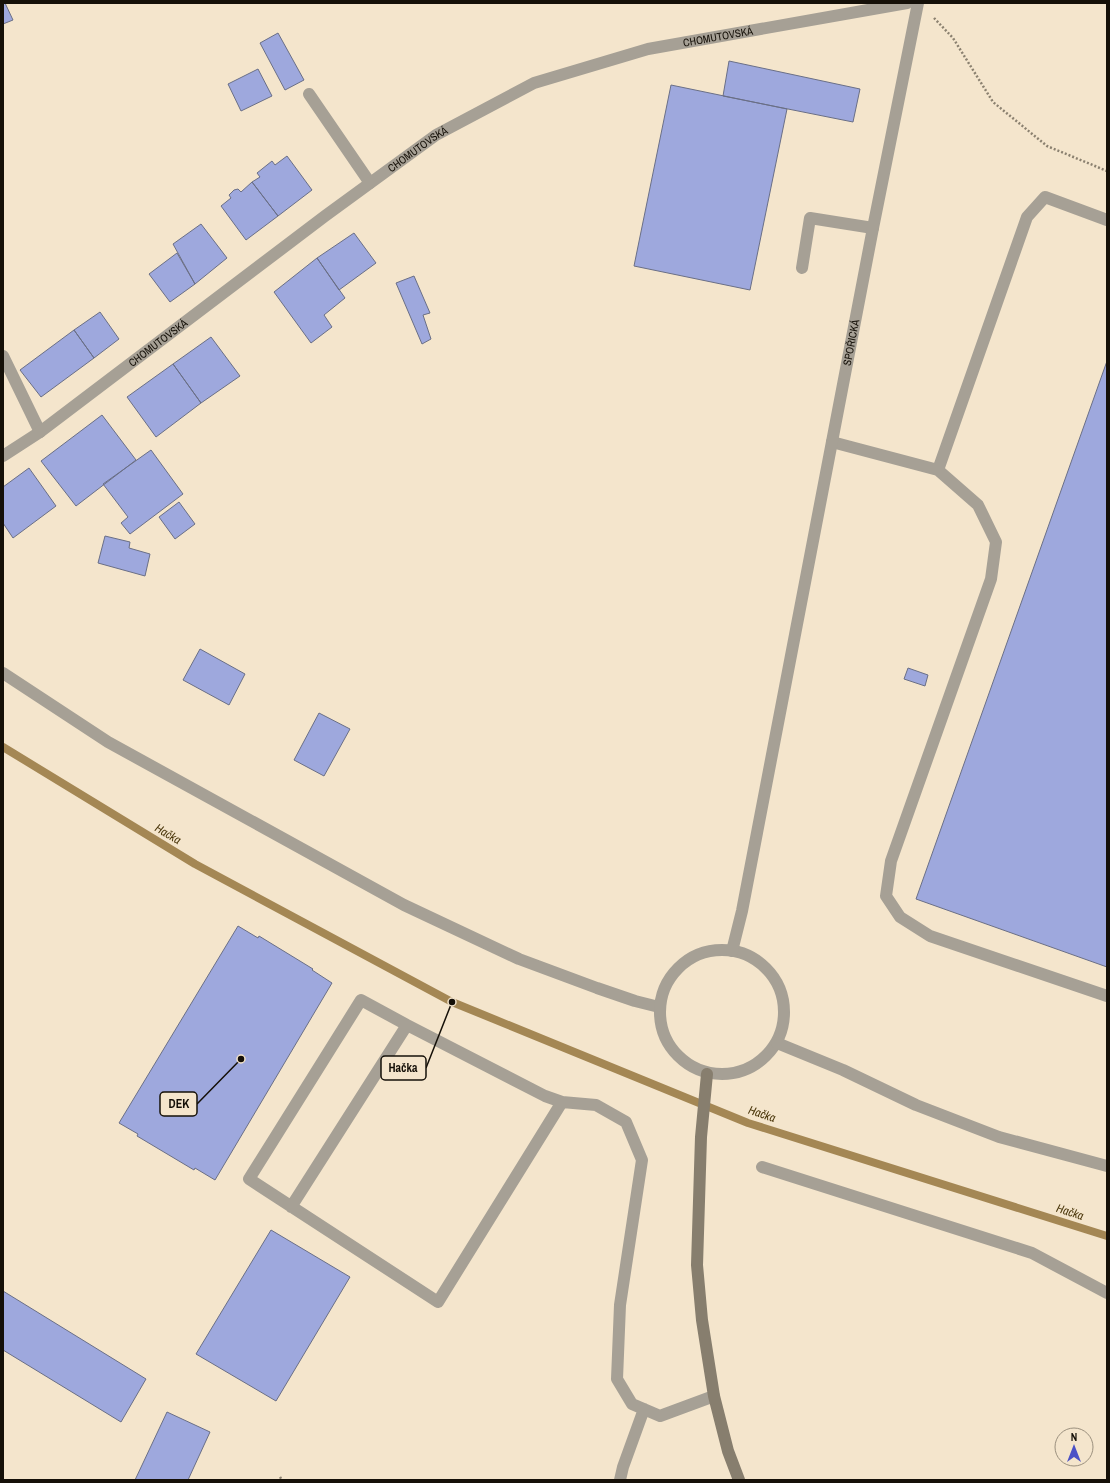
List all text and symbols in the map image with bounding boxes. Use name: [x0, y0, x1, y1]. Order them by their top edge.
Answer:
street label: CHOMUTOVSKÁ: [682, 23, 755, 50]
street label: CHOMUTOVSKÁ: [385, 123, 451, 175]
street label: CHOMUTOVSKÁ: [126, 315, 191, 370]
street label: SPOŘICKÁ: [840, 317, 862, 367]
water label: Hačka: [152, 820, 185, 848]
callout: Hačka: [381, 1056, 426, 1080]
text: Hačka: [389, 1060, 418, 1076]
callout: DEK: [160, 1092, 197, 1116]
text: DEK: [169, 1096, 190, 1112]
water label: Hačka: [746, 1102, 778, 1126]
water label: Hačka: [1054, 1200, 1086, 1224]
north arrow: [1054, 1427, 1094, 1467]
text: N: [1071, 1430, 1077, 1444]

